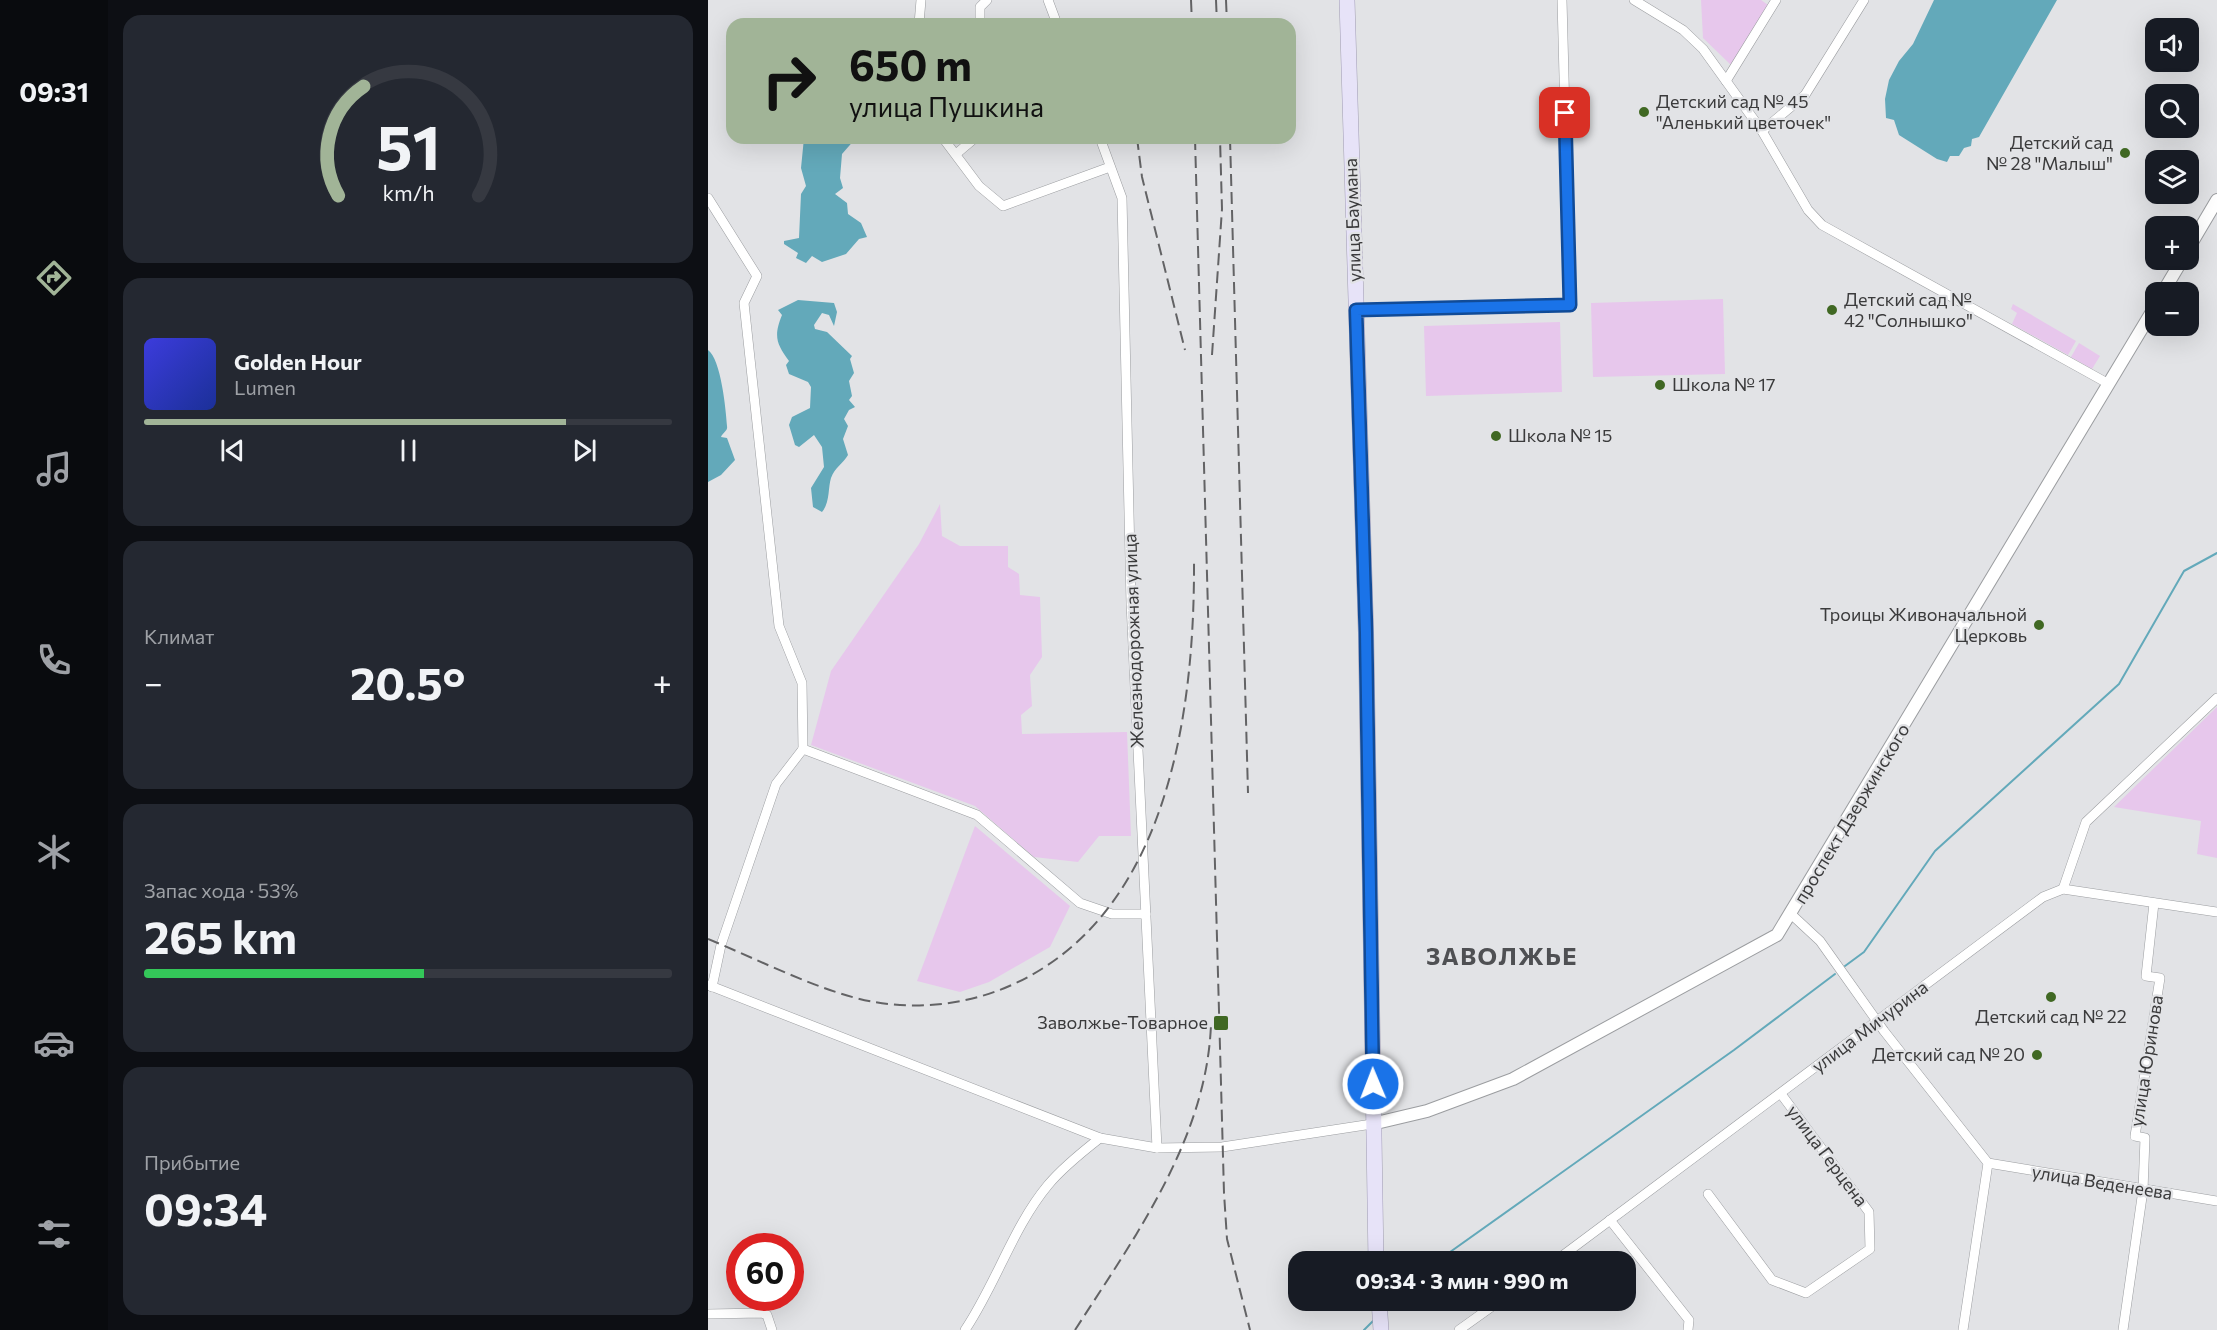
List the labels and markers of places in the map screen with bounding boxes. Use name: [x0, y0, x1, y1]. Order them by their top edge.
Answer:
pin: [1539, 87, 1590, 138]
place label: Детский сад № 45 "Аленький цветочек": [1656, 90, 1831, 133]
marker: Детский сад № 45 "Аленький цветочек": [1637, 105, 1651, 119]
place label: Детский сад № 28 "Малыш": [1986, 131, 2113, 174]
marker: Детский сад № 28 "Малыш": [2118, 146, 2132, 160]
place label: Детский сад № 42 "Солнышко": [1844, 288, 1973, 331]
marker: Детский сад № 42 "Солнышко": [1825, 303, 1839, 317]
place label: Школа № 17: [1672, 373, 1776, 395]
marker: Школа № 17: [1653, 378, 1667, 392]
place label: Школа № 15: [1508, 424, 1612, 446]
marker: Школа № 15: [1489, 429, 1503, 443]
place label: Троицы Живоначальной Церковь: [1820, 603, 2027, 646]
marker: Троицы Живоначальной Церковь: [2032, 618, 2046, 632]
marker: Детский сад № 22: [2044, 990, 2058, 1004]
place label: Детский сад № 22: [1975, 1005, 2127, 1027]
place label: Заволжье-Товарное: [1037, 1011, 1208, 1033]
marker: Заволжье-Товарное: [1212, 1014, 1230, 1032]
place label: Детский сад № 20: [1872, 1043, 2025, 1065]
marker: Детский сад № 20: [2030, 1048, 2044, 1062]

